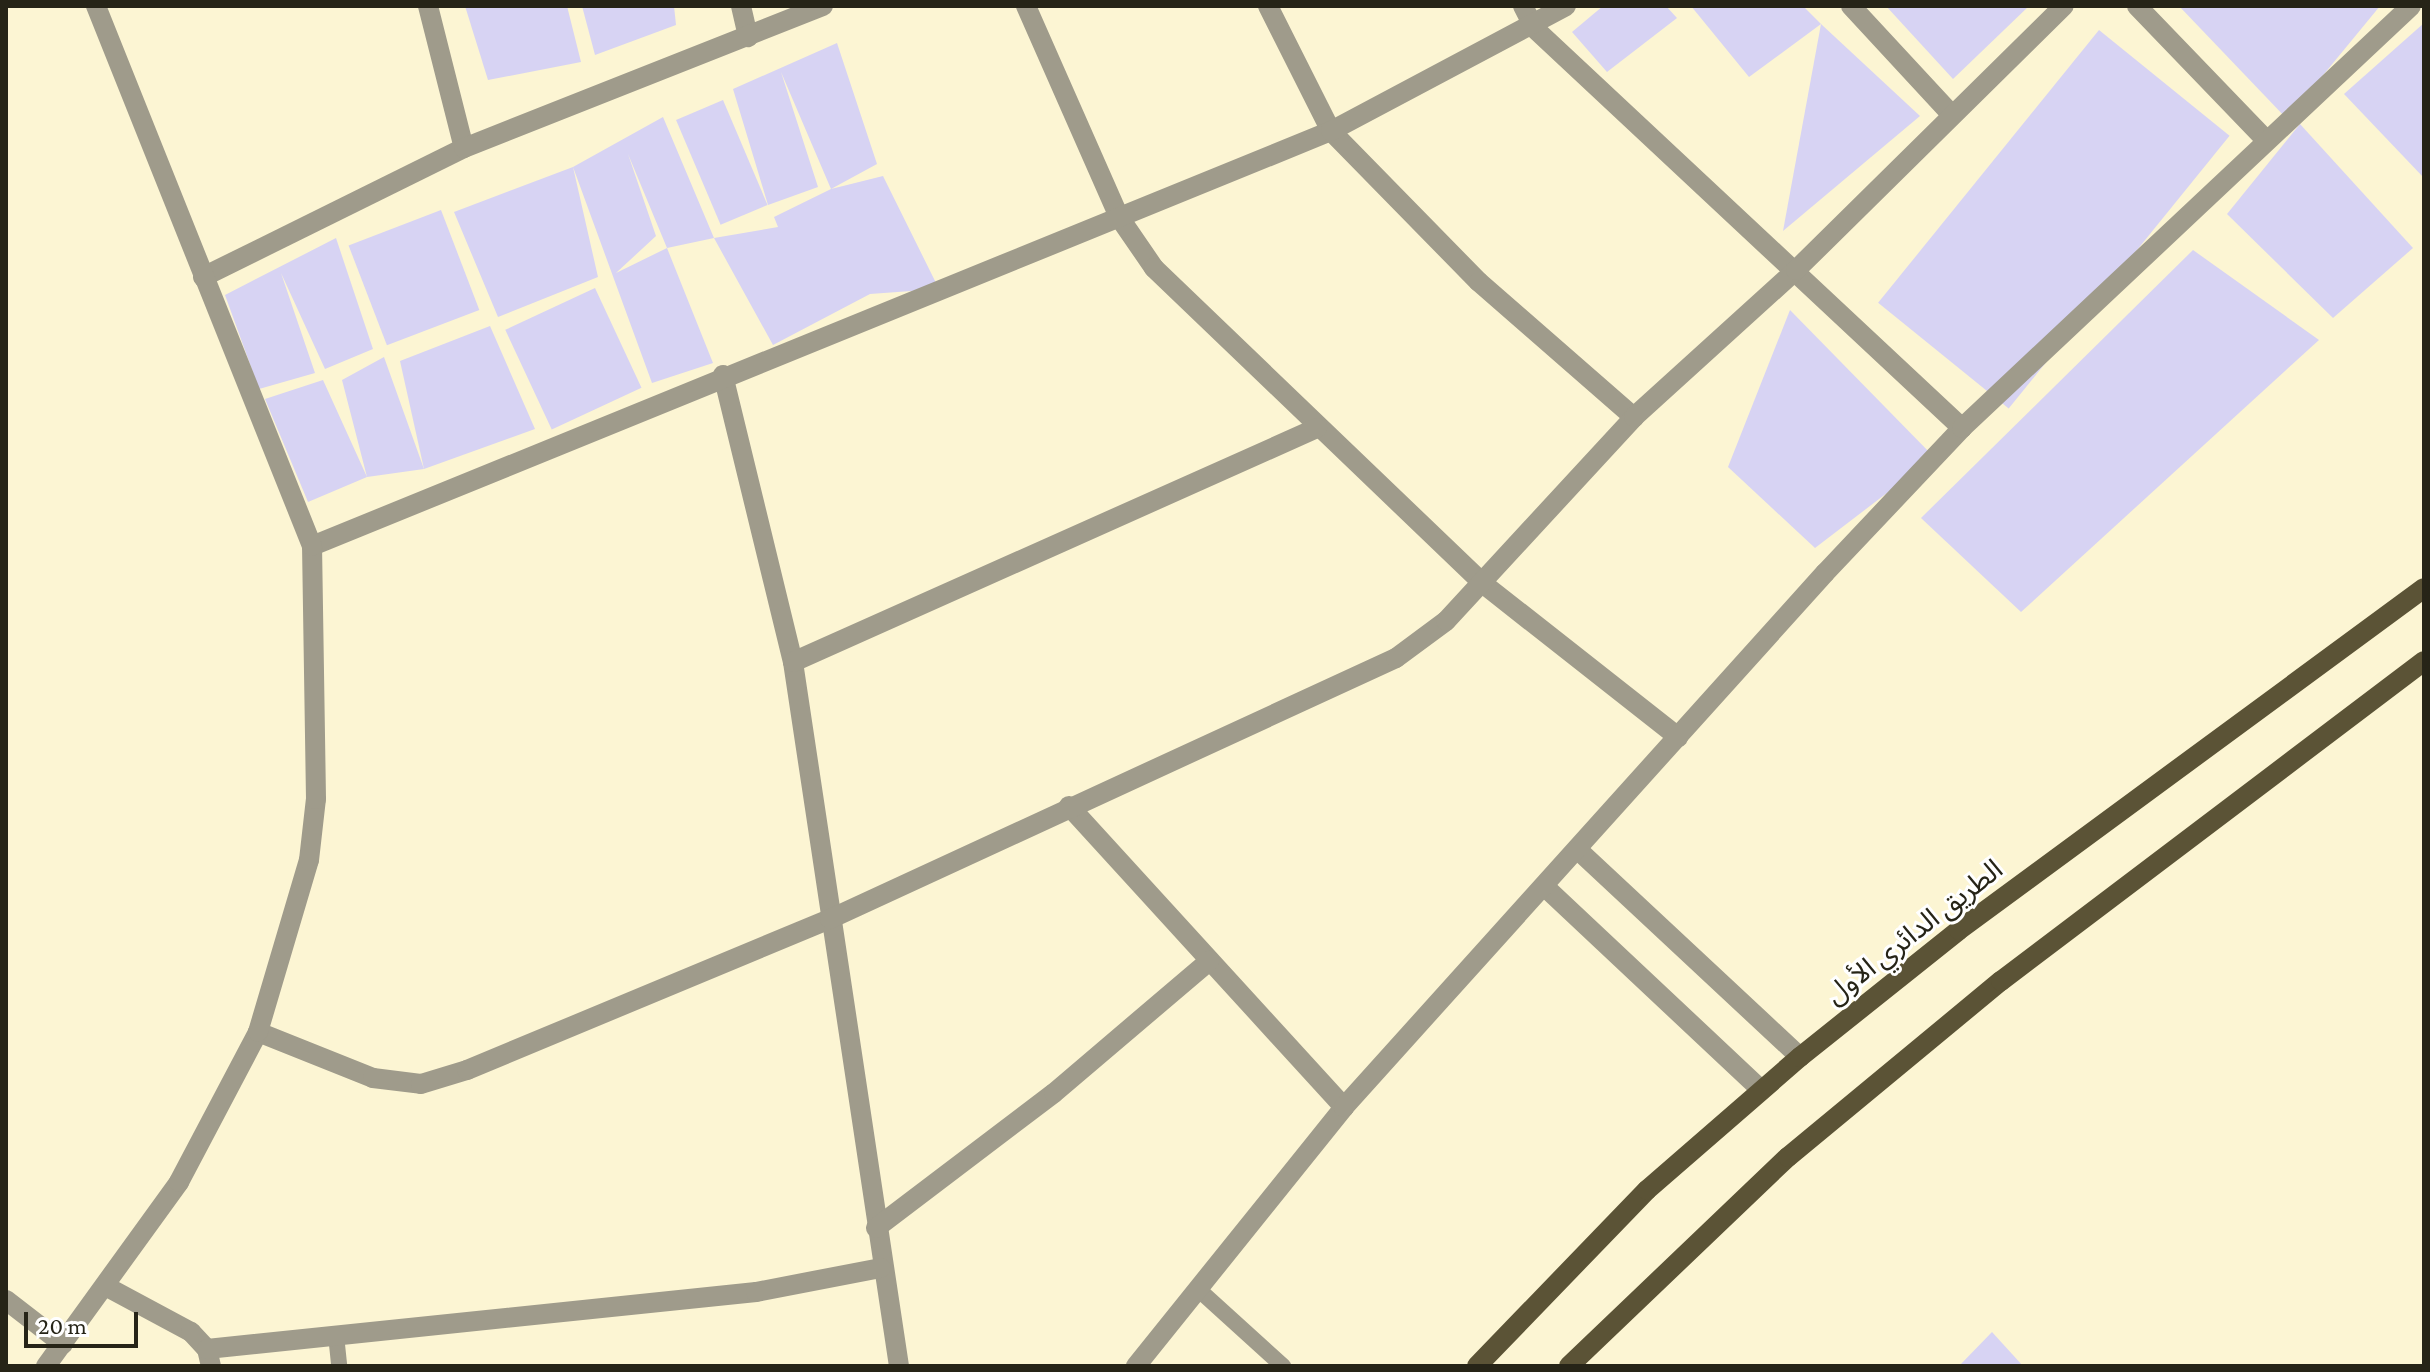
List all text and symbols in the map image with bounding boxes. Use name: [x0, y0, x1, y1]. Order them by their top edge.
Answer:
street label: الطريق الدائري الأول: [1819, 852, 2009, 1012]
scale bar: [28, 1296, 142, 1346]
text: 20 m: [38, 1312, 87, 1339]

